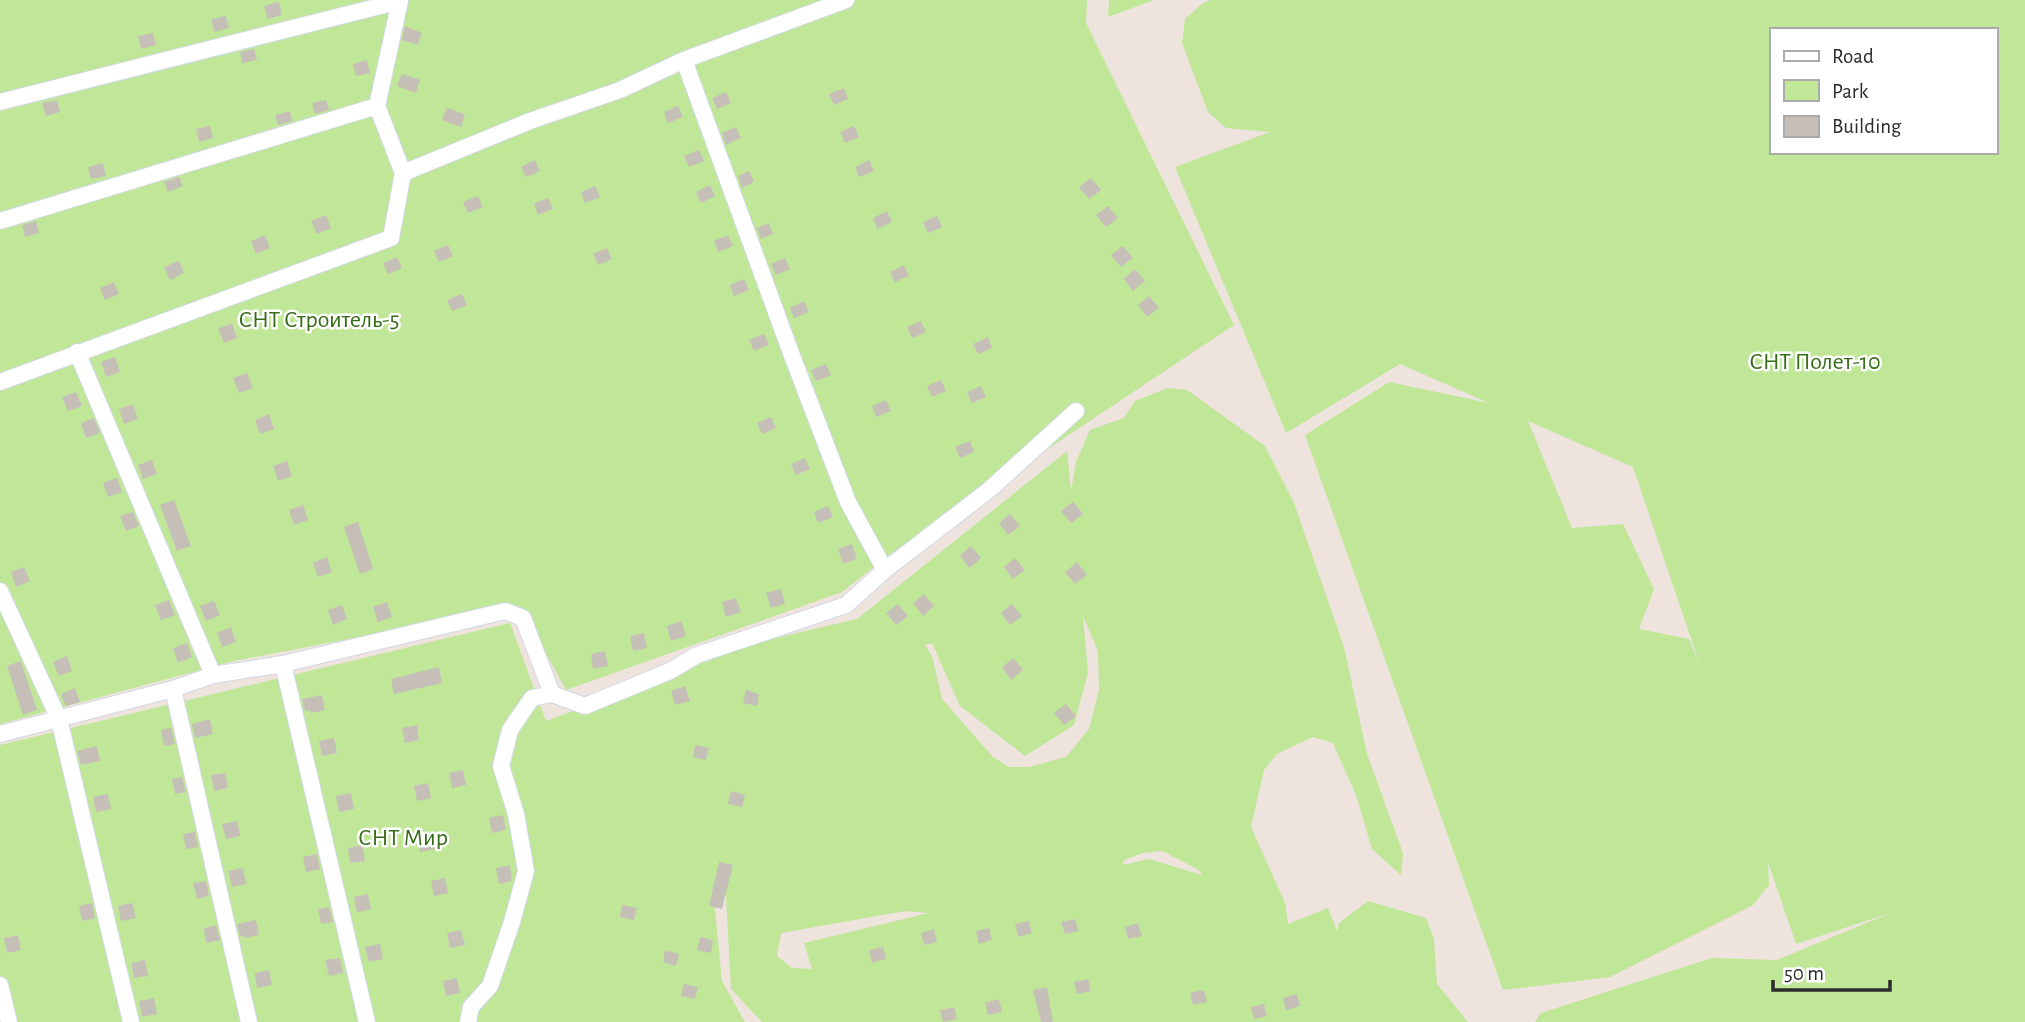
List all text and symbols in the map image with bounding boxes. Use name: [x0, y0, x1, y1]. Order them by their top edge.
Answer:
legend: [1770, 28, 1997, 154]
text: Road: [1832, 46, 1874, 67]
text: Park: [1832, 81, 1869, 102]
text: Building: [1832, 116, 1902, 137]
park label: СНТ Строитель-5: [238, 308, 400, 332]
park label: СНТ Полет-10: [1749, 350, 1881, 374]
park label: СНТ Мир: [358, 826, 448, 850]
scale bar: [1773, 948, 1890, 992]
text: 50 m: [1784, 963, 1824, 984]

